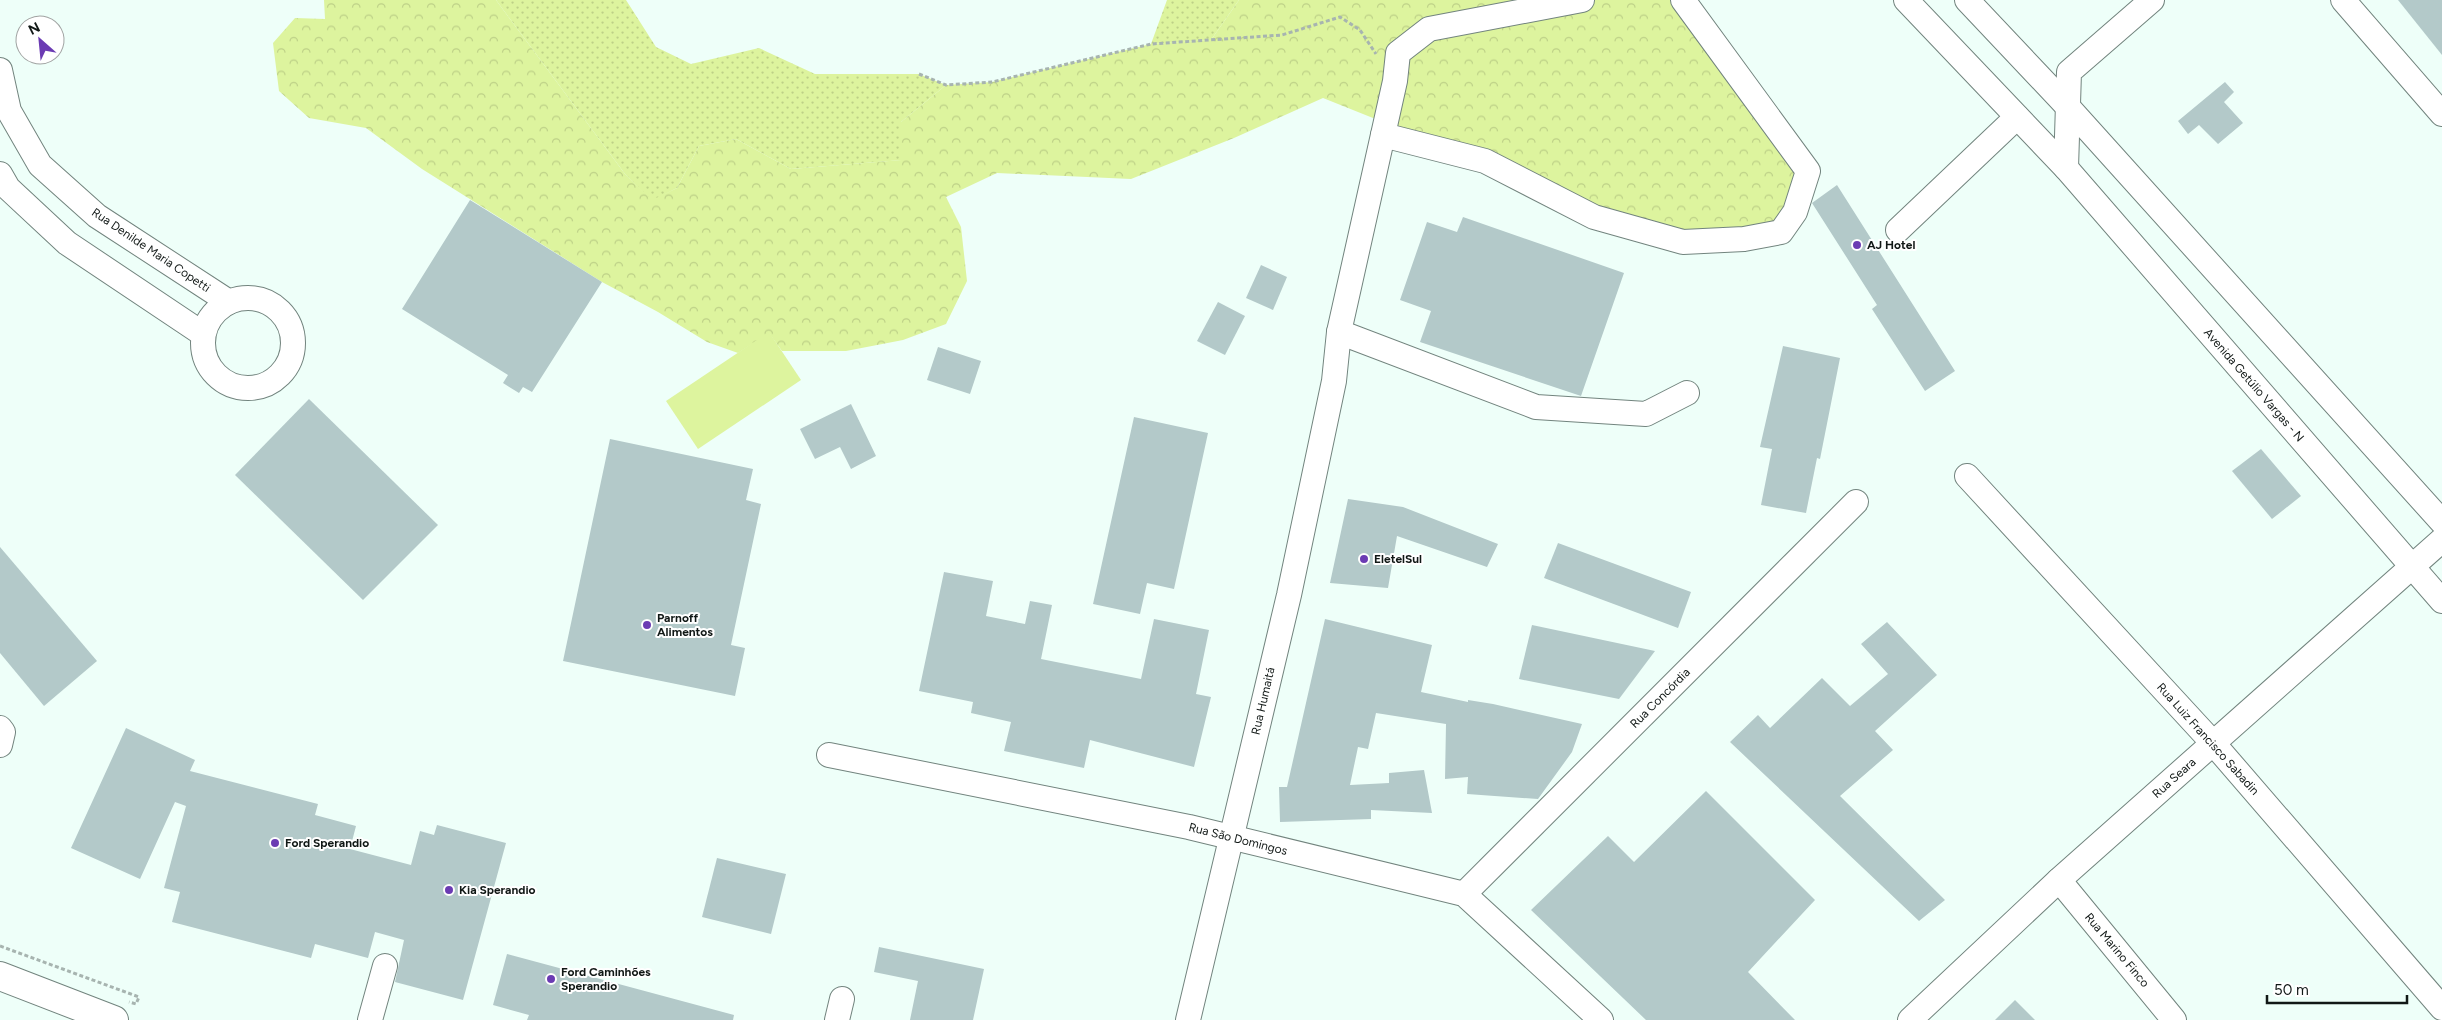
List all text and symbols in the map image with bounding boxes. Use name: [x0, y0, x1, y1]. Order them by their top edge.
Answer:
north arrow: [15, 15, 65, 65]
text: N: [26, 19, 43, 39]
street label: Rua Denilde Maria Copetti: [89, 205, 213, 295]
place label: AJ Hotel: [1867, 238, 1915, 252]
marker: AJ Hotel: [1851, 239, 1863, 251]
street label: Avenida Getúlio Vargas - N: [2201, 326, 2307, 444]
place label: EletelSul: [1374, 552, 1422, 566]
marker: EletelSul: [1358, 553, 1370, 565]
place label: Parnoff Alimentos: [657, 611, 713, 639]
marker: Parnoff Alimentos: [641, 619, 653, 631]
street label: Rua Concórdia: [1627, 665, 1693, 731]
street label: Rua Humaitá: [1248, 666, 1278, 736]
street label: Rua Luiz Francisco Sabadin: [2154, 680, 2262, 798]
street label: Rua Seara: [2149, 755, 2199, 801]
street label: Rua São Domingos: [1187, 820, 1289, 858]
place label: Ford Sperandio: [285, 836, 369, 850]
marker: Ford Sperandio: [269, 837, 281, 849]
place label: Kia Sperandio: [459, 883, 536, 897]
marker: Kia Sperandio: [443, 884, 455, 896]
street label: Rua Marino Finco: [2082, 910, 2152, 990]
place label: Ford Caminhões Sperandio: [561, 965, 651, 993]
scale bar: [2267, 972, 2407, 1004]
marker: Ford Caminhões Sperandio: [545, 973, 557, 985]
text: 50 m: [2274, 981, 2309, 999]

